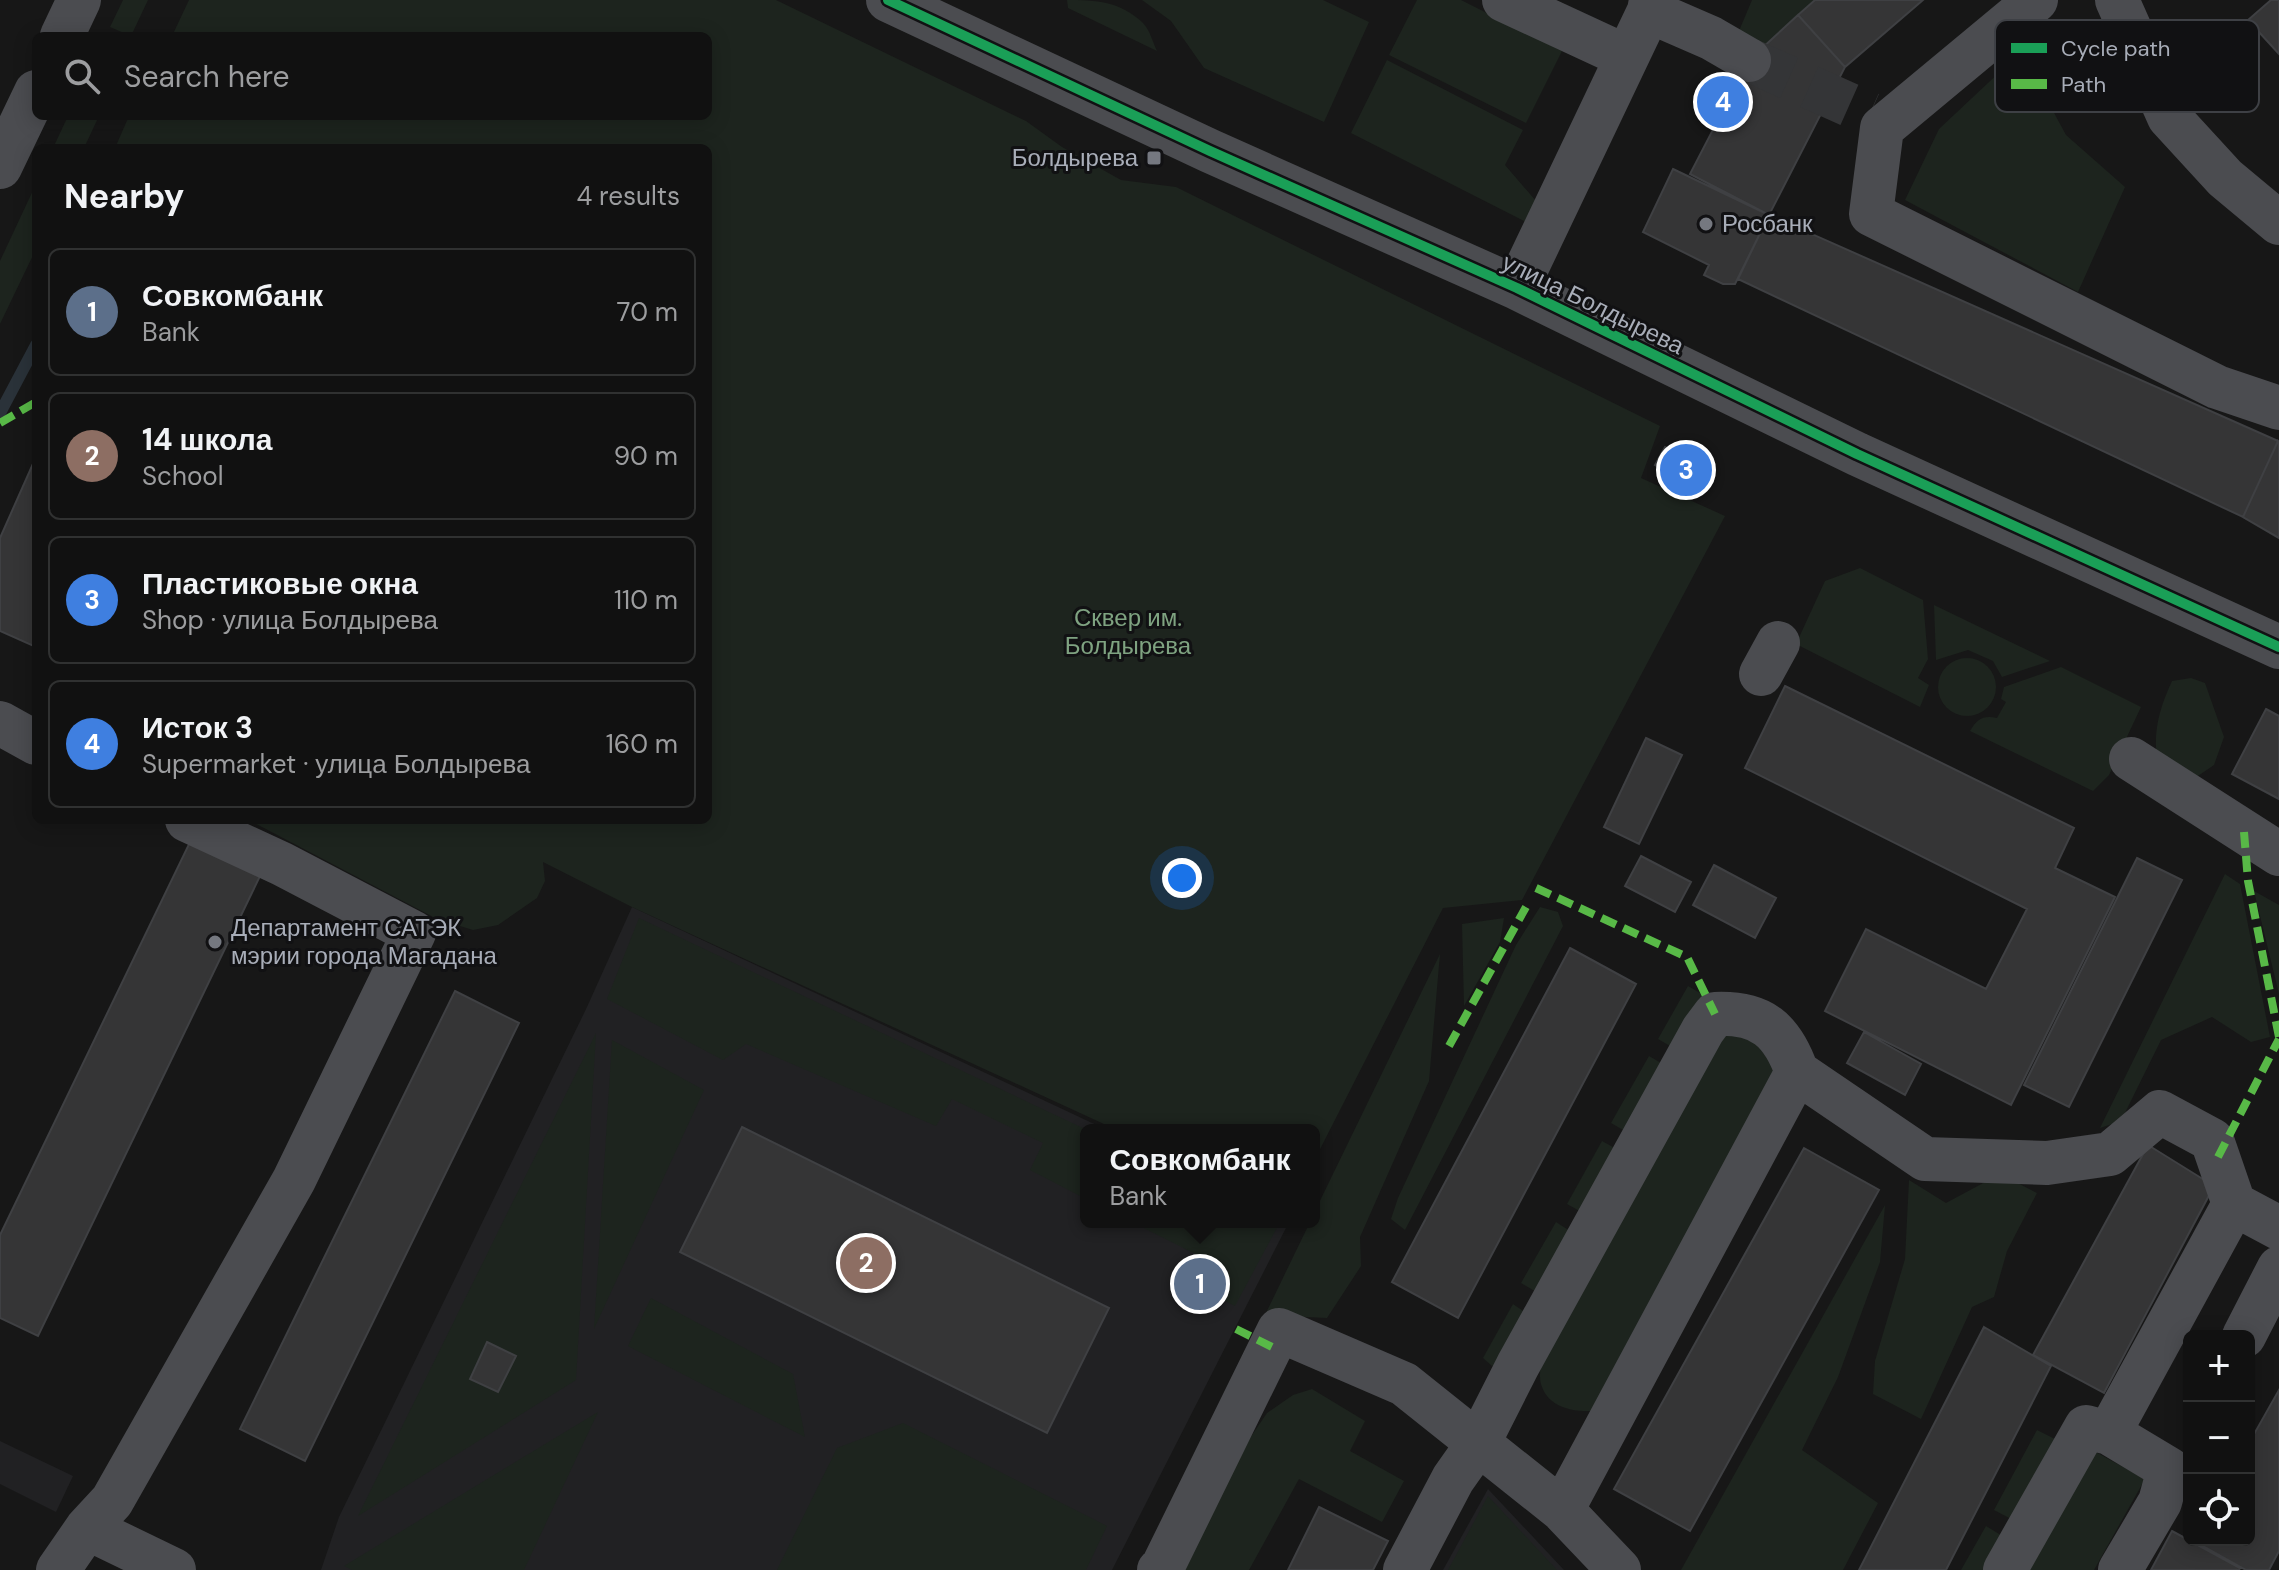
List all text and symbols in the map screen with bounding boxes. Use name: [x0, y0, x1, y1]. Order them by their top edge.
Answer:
legend: [1995, 20, 2259, 112]
search box: [32, 32, 712, 120]
text: Cycle path: [2061, 34, 2171, 63]
icon: search: [60, 54, 104, 98]
text: Search here: [124, 57, 290, 96]
text: Path: [2061, 70, 2106, 99]
pin: 4: [1697, 72, 1749, 132]
place label: Болдырева: [1012, 142, 1139, 173]
marker: Болдырева: [1145, 149, 1163, 167]
text: Nearby: [64, 174, 184, 219]
text: 4 results: [576, 179, 680, 213]
place label: Росбанк: [1722, 208, 1813, 239]
marker: Росбанк: [1697, 215, 1715, 233]
street label: улица Болдырева: [1497, 246, 1690, 361]
text: Совкомбанк: [142, 276, 323, 315]
text: 1: [87, 295, 97, 329]
text: 70 m: [617, 295, 678, 329]
text: Bank: [142, 315, 200, 349]
text: 14 школа: [142, 420, 272, 459]
text: 2: [84, 439, 100, 473]
text: 90 m: [614, 439, 678, 473]
pin: 3: [1660, 440, 1712, 500]
text: School: [142, 459, 224, 493]
text: Пластиковые окна: [142, 564, 418, 603]
text: 3: [84, 583, 100, 617]
text: 110 m: [614, 583, 678, 617]
park label: Сквер им. Болдырева: [1065, 602, 1192, 661]
text: Shop · улица Болдырева: [142, 603, 438, 637]
text: Исток 3: [142, 708, 253, 747]
text: 4: [84, 727, 100, 761]
text: 160 m: [606, 727, 678, 761]
text: Supermarket · улица Болдырева: [142, 747, 531, 781]
your location: [1162, 858, 1202, 898]
place label: Департамент САТЭК мэрии города Магадана: [231, 912, 498, 971]
marker: Департамент САТЭК мэрии города Магадана: [206, 933, 224, 951]
popup: [1080, 1124, 1320, 1228]
text: Совкомбанк: [1109, 1140, 1291, 1179]
text: Bank: [1109, 1179, 1167, 1213]
pin: 2: [840, 1233, 892, 1293]
pin: 1: [1174, 1254, 1226, 1314]
map controls: [2183, 1330, 2255, 1546]
button: +: [2183, 1330, 2255, 1402]
button: −: [2183, 1402, 2255, 1474]
button: locate: [2183, 1474, 2255, 1546]

